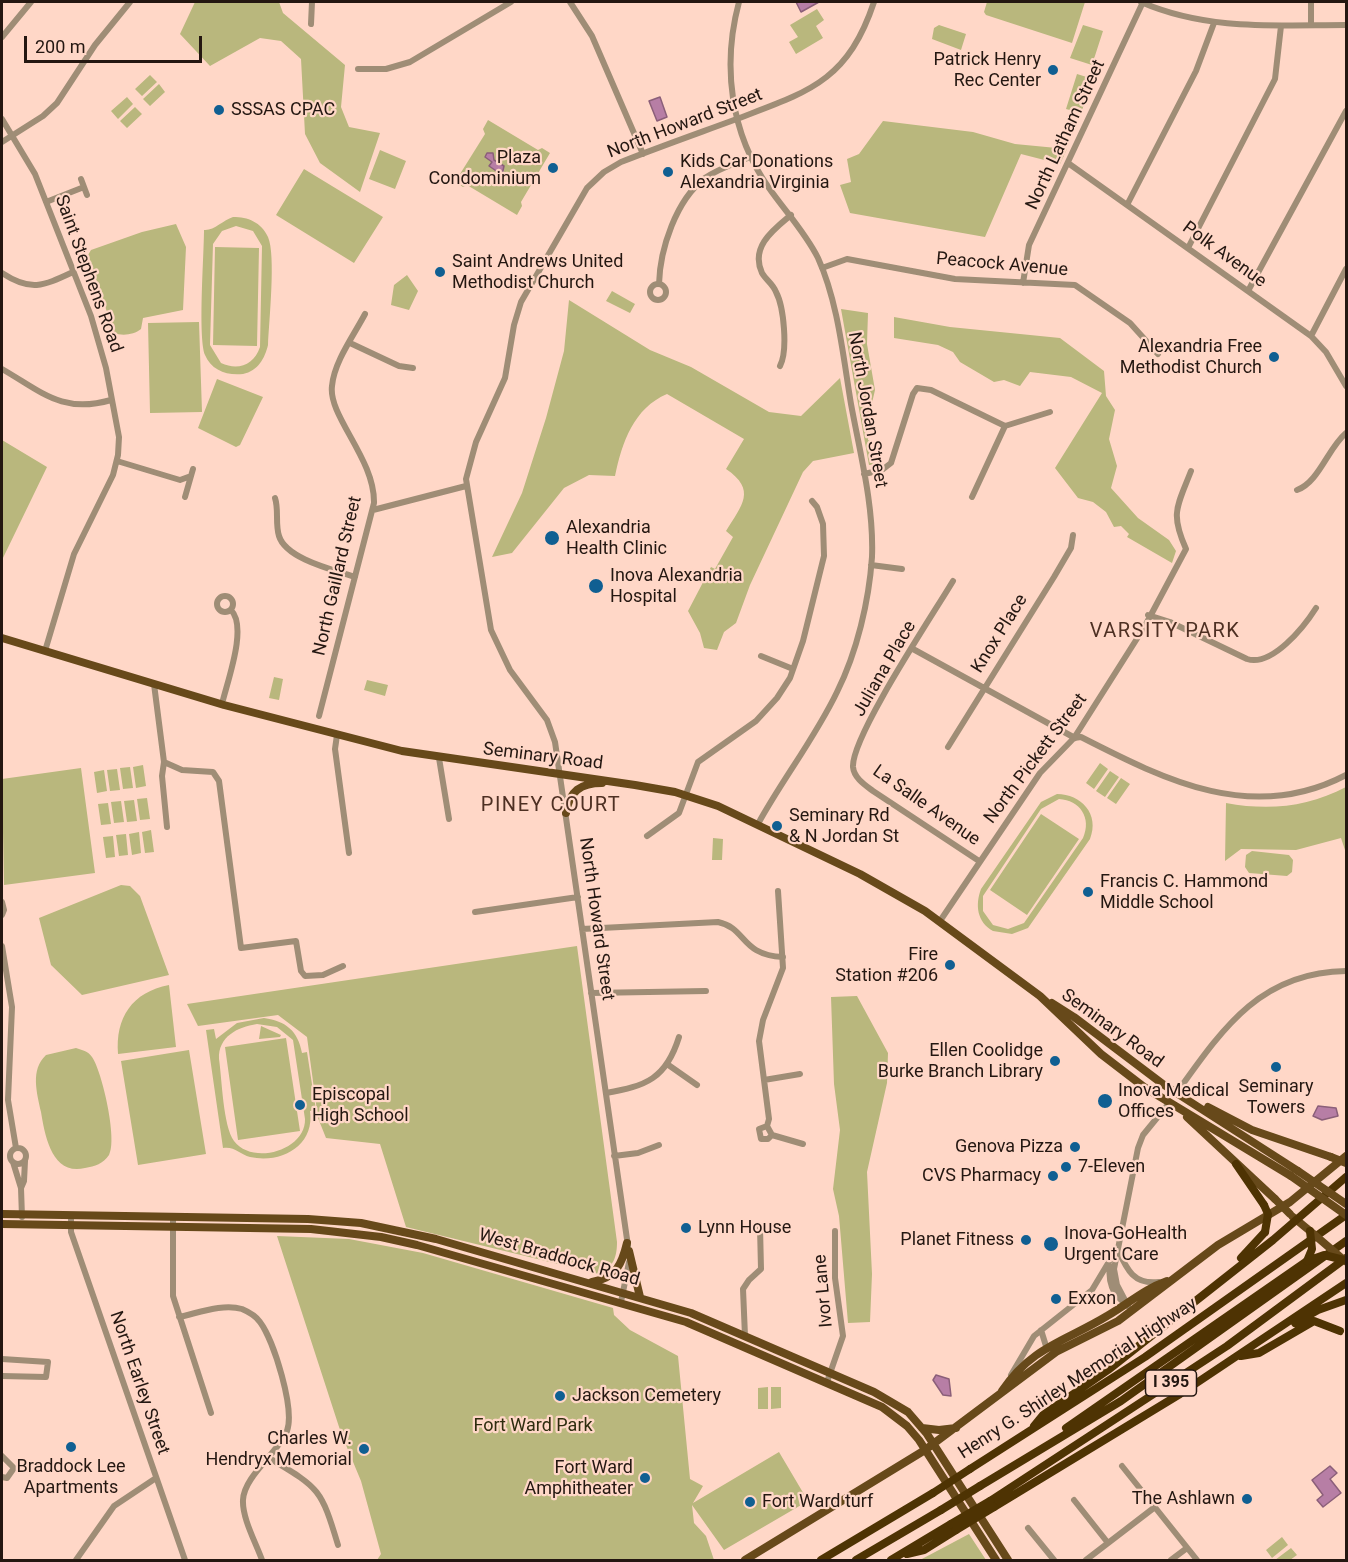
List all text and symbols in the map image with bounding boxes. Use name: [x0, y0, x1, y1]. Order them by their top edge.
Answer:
scale bar: [27, 24, 206, 62]
text: 200 m: [35, 36, 86, 57]
place label: Patrick Henry Rec Center: [933, 49, 1041, 92]
street label: North Latham Street: [1022, 57, 1110, 213]
marker: Patrick Henry Rec Center: [1046, 63, 1060, 77]
street label: North Howard Street: [604, 84, 766, 164]
place label: SSSAS CPAC: [231, 99, 335, 121]
marker: SSSAS CPAC: [212, 103, 226, 117]
place label: Plaza Condominium: [428, 147, 541, 190]
place label: Kids Car Donations Alexandria Virginia: [680, 151, 833, 194]
marker: Plaza Condominium: [546, 161, 560, 175]
marker: Kids Car Donations Alexandria Virginia: [661, 165, 675, 179]
street label: Saint Stephens Road: [49, 192, 127, 356]
street label: Polk Avenue: [1178, 217, 1270, 293]
street label: Peacock Avenue: [935, 248, 1069, 282]
place label: Saint Andrews United Methodist Church: [452, 251, 623, 294]
marker: Saint Andrews United Methodist Church: [433, 265, 447, 279]
street label: North Jordan Street: [843, 330, 891, 490]
place label: Alexandria Free Methodist Church: [1120, 336, 1262, 378]
marker: Alexandria Free Methodist Church: [1267, 350, 1281, 364]
street label: North Gaillard Street: [309, 494, 367, 658]
place label: Alexandria Health Clinic: [566, 517, 667, 560]
marker: Alexandria Health Clinic: [543, 529, 561, 547]
place label: Inova Alexandria Hospital: [610, 565, 743, 608]
marker: Inova Alexandria Hospital: [587, 577, 605, 595]
street label: Knox Place: [967, 591, 1033, 677]
street label: Juliana Place: [849, 617, 921, 721]
district label: VARSITY PARK: [1090, 620, 1240, 644]
street label: North Pickett Street: [980, 690, 1092, 828]
street label: Seminary Road: [482, 739, 604, 775]
street label: La Salle Avenue: [868, 761, 984, 851]
district label: PINEY COURT: [481, 794, 621, 818]
place label: Seminary Rd & N Jordan St: [789, 805, 899, 848]
marker: Seminary Rd & N Jordan St: [770, 819, 784, 833]
street label: North Howard Street: [574, 836, 618, 1002]
place label: Francis C. Hammond Middle School: [1100, 871, 1268, 914]
marker: Francis C. Hammond Middle School: [1081, 885, 1095, 899]
place label: Fire Station #206: [835, 944, 938, 986]
marker: Fire Station #206: [943, 958, 957, 972]
street label: Seminary Road: [1057, 985, 1167, 1073]
place label: Ellen Coolidge Burke Branch Library: [878, 1040, 1043, 1082]
marker: Ellen Coolidge Burke Branch Library: [1048, 1054, 1062, 1068]
marker: Seminary Towers: [1269, 1060, 1283, 1074]
place label: Seminary Towers: [1239, 1076, 1313, 1118]
place label: Inova Medical Offices: [1118, 1080, 1229, 1122]
place label: Episcopal High School: [312, 1084, 409, 1126]
marker: Inova Medical Offices: [1096, 1092, 1114, 1110]
marker: Episcopal High School: [293, 1098, 307, 1112]
place label: Genova Pizza: [955, 1136, 1063, 1158]
marker: Genova Pizza: [1068, 1140, 1082, 1154]
place label: 7-Eleven: [1078, 1156, 1145, 1178]
marker: 7-Eleven: [1059, 1160, 1073, 1174]
place label: CVS Pharmacy: [922, 1165, 1041, 1187]
marker: CVS Pharmacy: [1046, 1169, 1060, 1183]
place label: Lynn House: [698, 1217, 791, 1239]
marker: Lynn House: [679, 1221, 693, 1235]
place label: Inova-GoHealth Urgent Care: [1064, 1223, 1187, 1266]
street label: West Braddock Road: [476, 1225, 642, 1291]
place label: Planet Fitness: [900, 1229, 1014, 1251]
marker: Planet Fitness: [1019, 1233, 1033, 1247]
marker: Inova-GoHealth Urgent Care: [1042, 1235, 1060, 1253]
street label: Ivor Lane: [810, 1254, 838, 1328]
place label: Exxon: [1068, 1288, 1116, 1310]
marker: Exxon: [1049, 1292, 1063, 1306]
street label: Henry G. Shirley Memorial Highway: [955, 1294, 1201, 1464]
street label: North Earley Street: [104, 1308, 174, 1458]
road number: I 395: [1146, 1370, 1196, 1396]
place label: Jackson Cemetery: [572, 1385, 721, 1407]
marker: Jackson Cemetery: [553, 1389, 567, 1403]
park label: Fort Ward Park: [473, 1415, 593, 1437]
place label: Charles W. Hendryx Memorial: [205, 1428, 352, 1470]
marker: Braddock Lee Apartments: [64, 1440, 78, 1454]
marker: Charles W. Hendryx Memorial: [357, 1442, 371, 1456]
place label: Braddock Lee Apartments: [16, 1456, 126, 1498]
place label: Fort Ward Amphitheater: [524, 1457, 633, 1500]
marker: Fort Ward Amphitheater: [638, 1471, 652, 1485]
place label: The Ashlawn: [1132, 1488, 1235, 1510]
place label: Fort Ward turf: [762, 1491, 873, 1513]
marker: The Ashlawn: [1240, 1492, 1254, 1506]
marker: Fort Ward turf: [743, 1495, 757, 1509]

